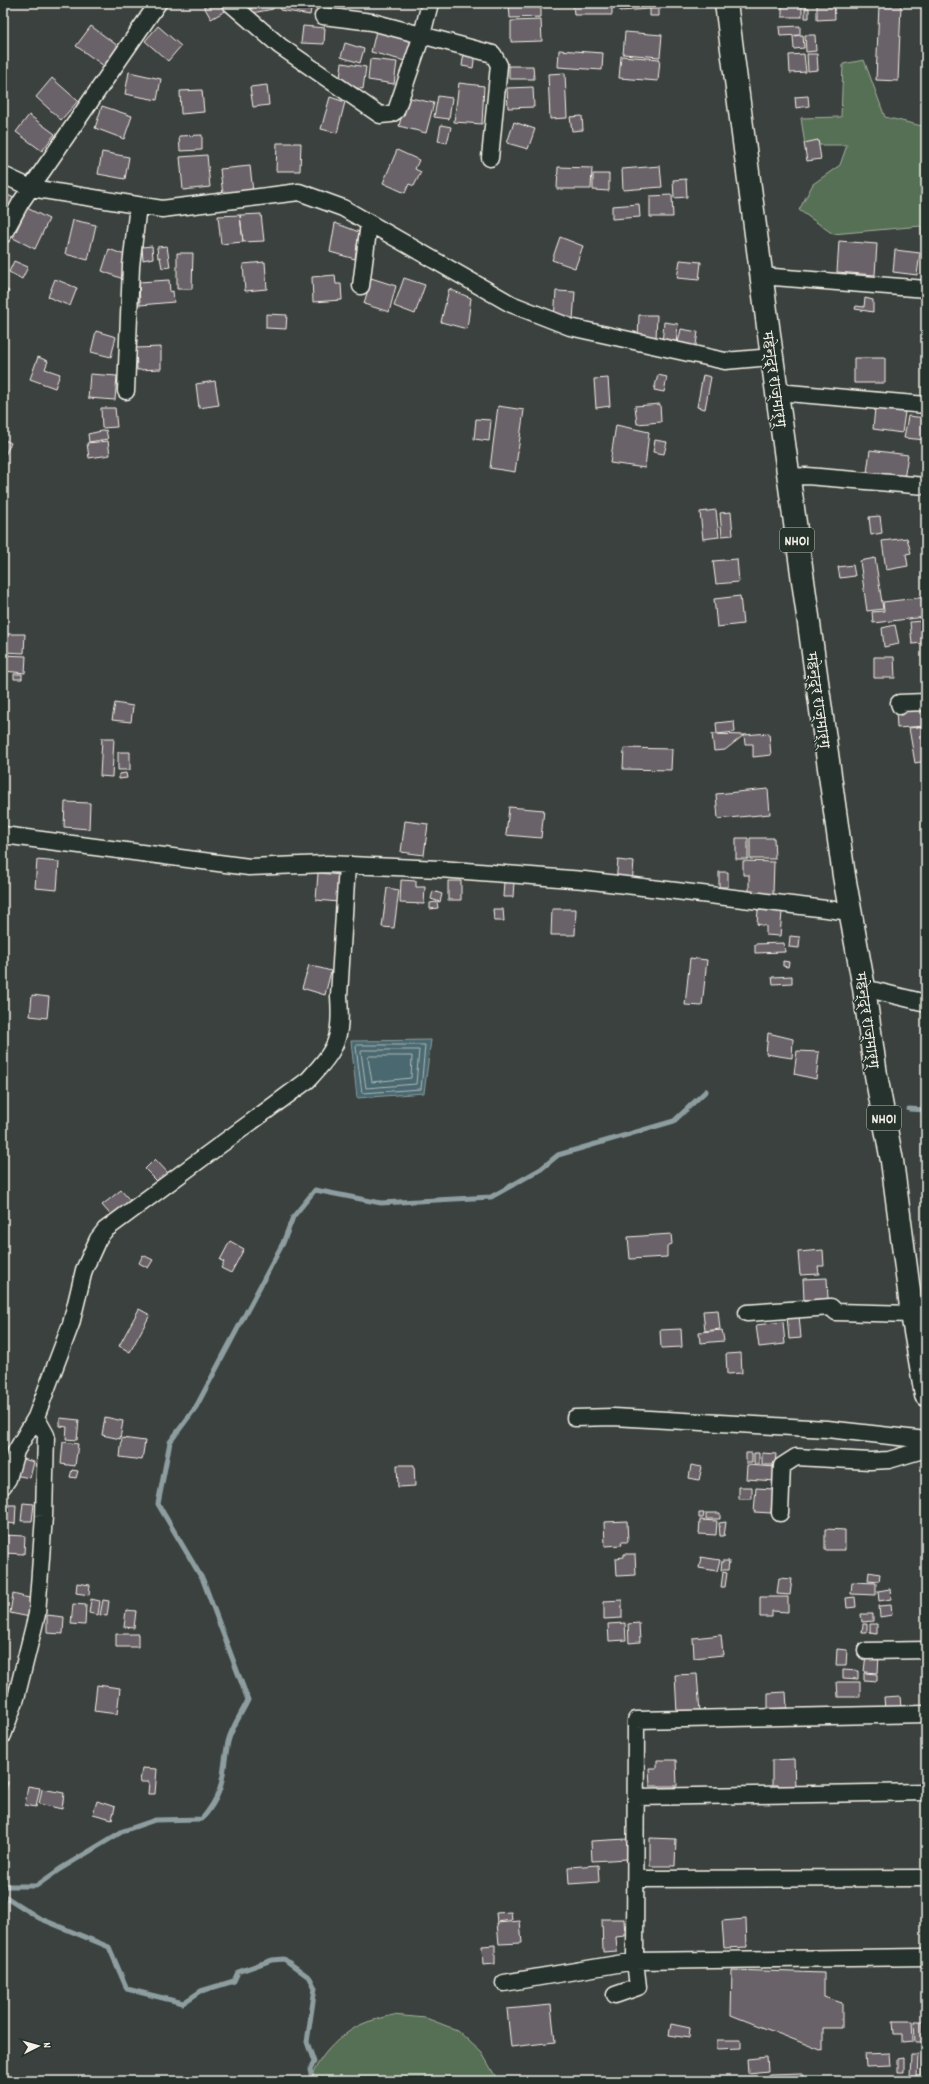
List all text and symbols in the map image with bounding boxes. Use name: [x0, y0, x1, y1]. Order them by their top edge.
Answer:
street label: महेन्द्र राज्मार्ग्: [755, 329, 791, 431]
road number: NH01: [780, 528, 814, 552]
street label: महेन्द्र राज्मार्ग्: [799, 650, 835, 752]
street label: महेन्द्र राज्मार्ग्: [848, 970, 884, 1072]
road number: NH01: [867, 1106, 901, 1130]
north arrow: [18, 2026, 58, 2066]
text: N: [38, 2042, 54, 2049]

